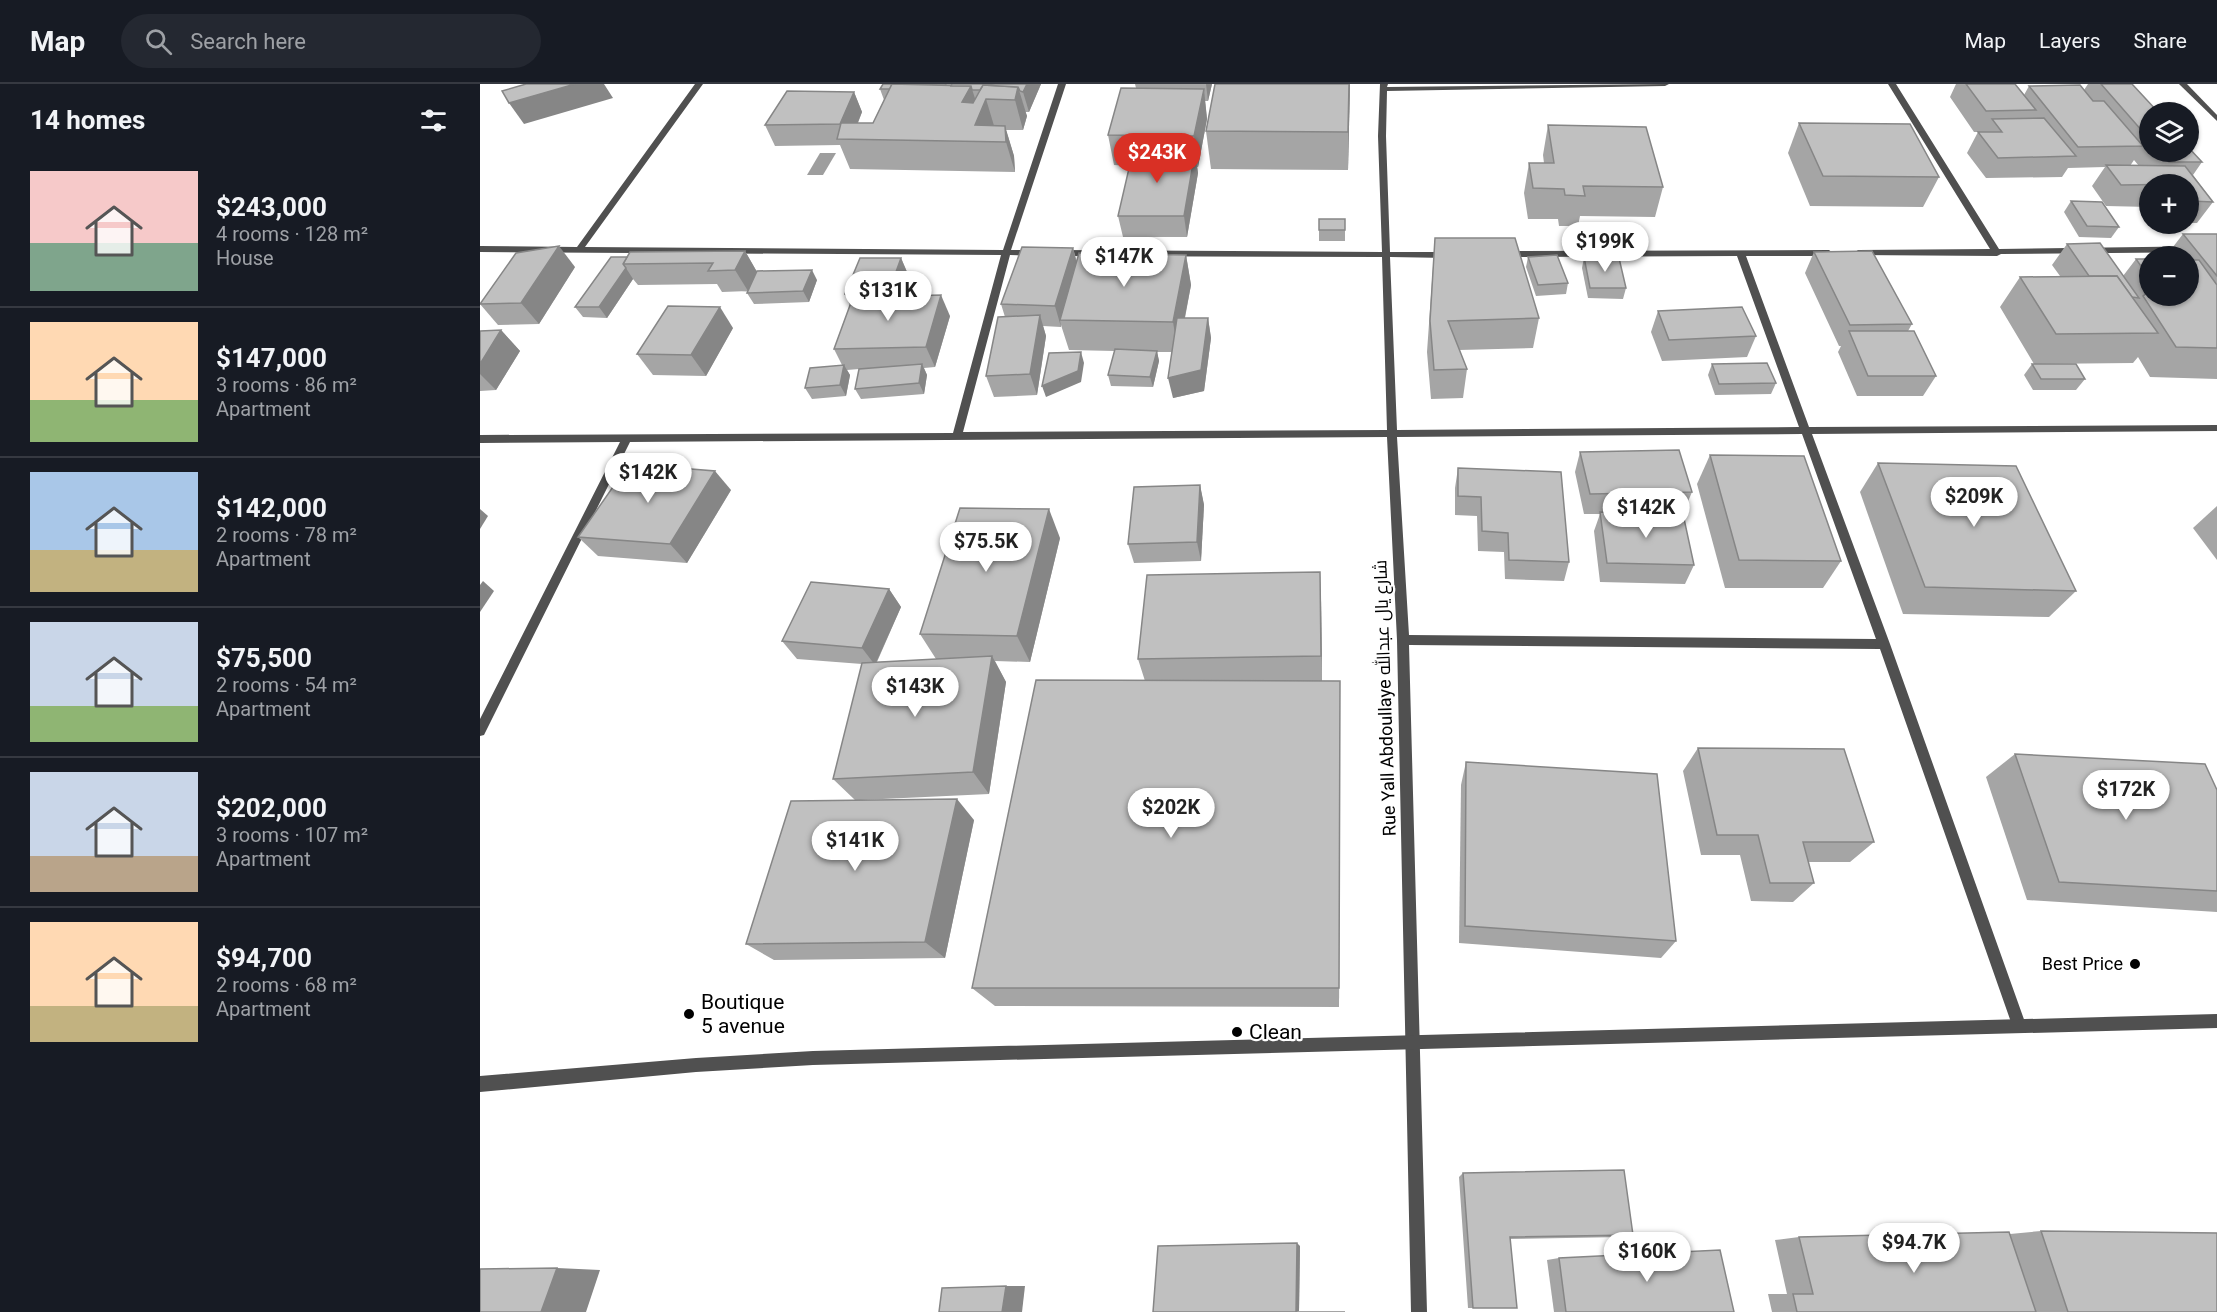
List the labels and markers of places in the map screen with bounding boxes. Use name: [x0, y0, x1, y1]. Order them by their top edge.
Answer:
pin: $243K: [1115, 133, 1199, 184]
pin: $199K: [1563, 222, 1647, 273]
pin: $147K: [1082, 237, 1166, 288]
pin: $131K: [846, 271, 930, 322]
pin: $142K: [606, 453, 690, 504]
pin: $209K: [1932, 477, 2016, 528]
pin: $142K: [1604, 488, 1688, 539]
pin: $75.5K: [937, 522, 1035, 573]
pin: $143K: [873, 667, 957, 718]
pin: $172K: [2084, 770, 2168, 821]
pin: $202K: [1129, 788, 1213, 839]
pin: $141K: [813, 821, 897, 872]
place label: Best Price: [2042, 953, 2123, 974]
marker: Best Price: [2128, 957, 2142, 971]
place label: Boutique 5 avenue: [701, 990, 785, 1038]
marker: Boutique 5 avenue: [682, 1007, 696, 1021]
place label: Clean: [1249, 1020, 1302, 1044]
marker: Clean: [1230, 1025, 1244, 1039]
pin: $94.7K: [1865, 1223, 1963, 1274]
pin: $160K: [1605, 1232, 1689, 1283]

